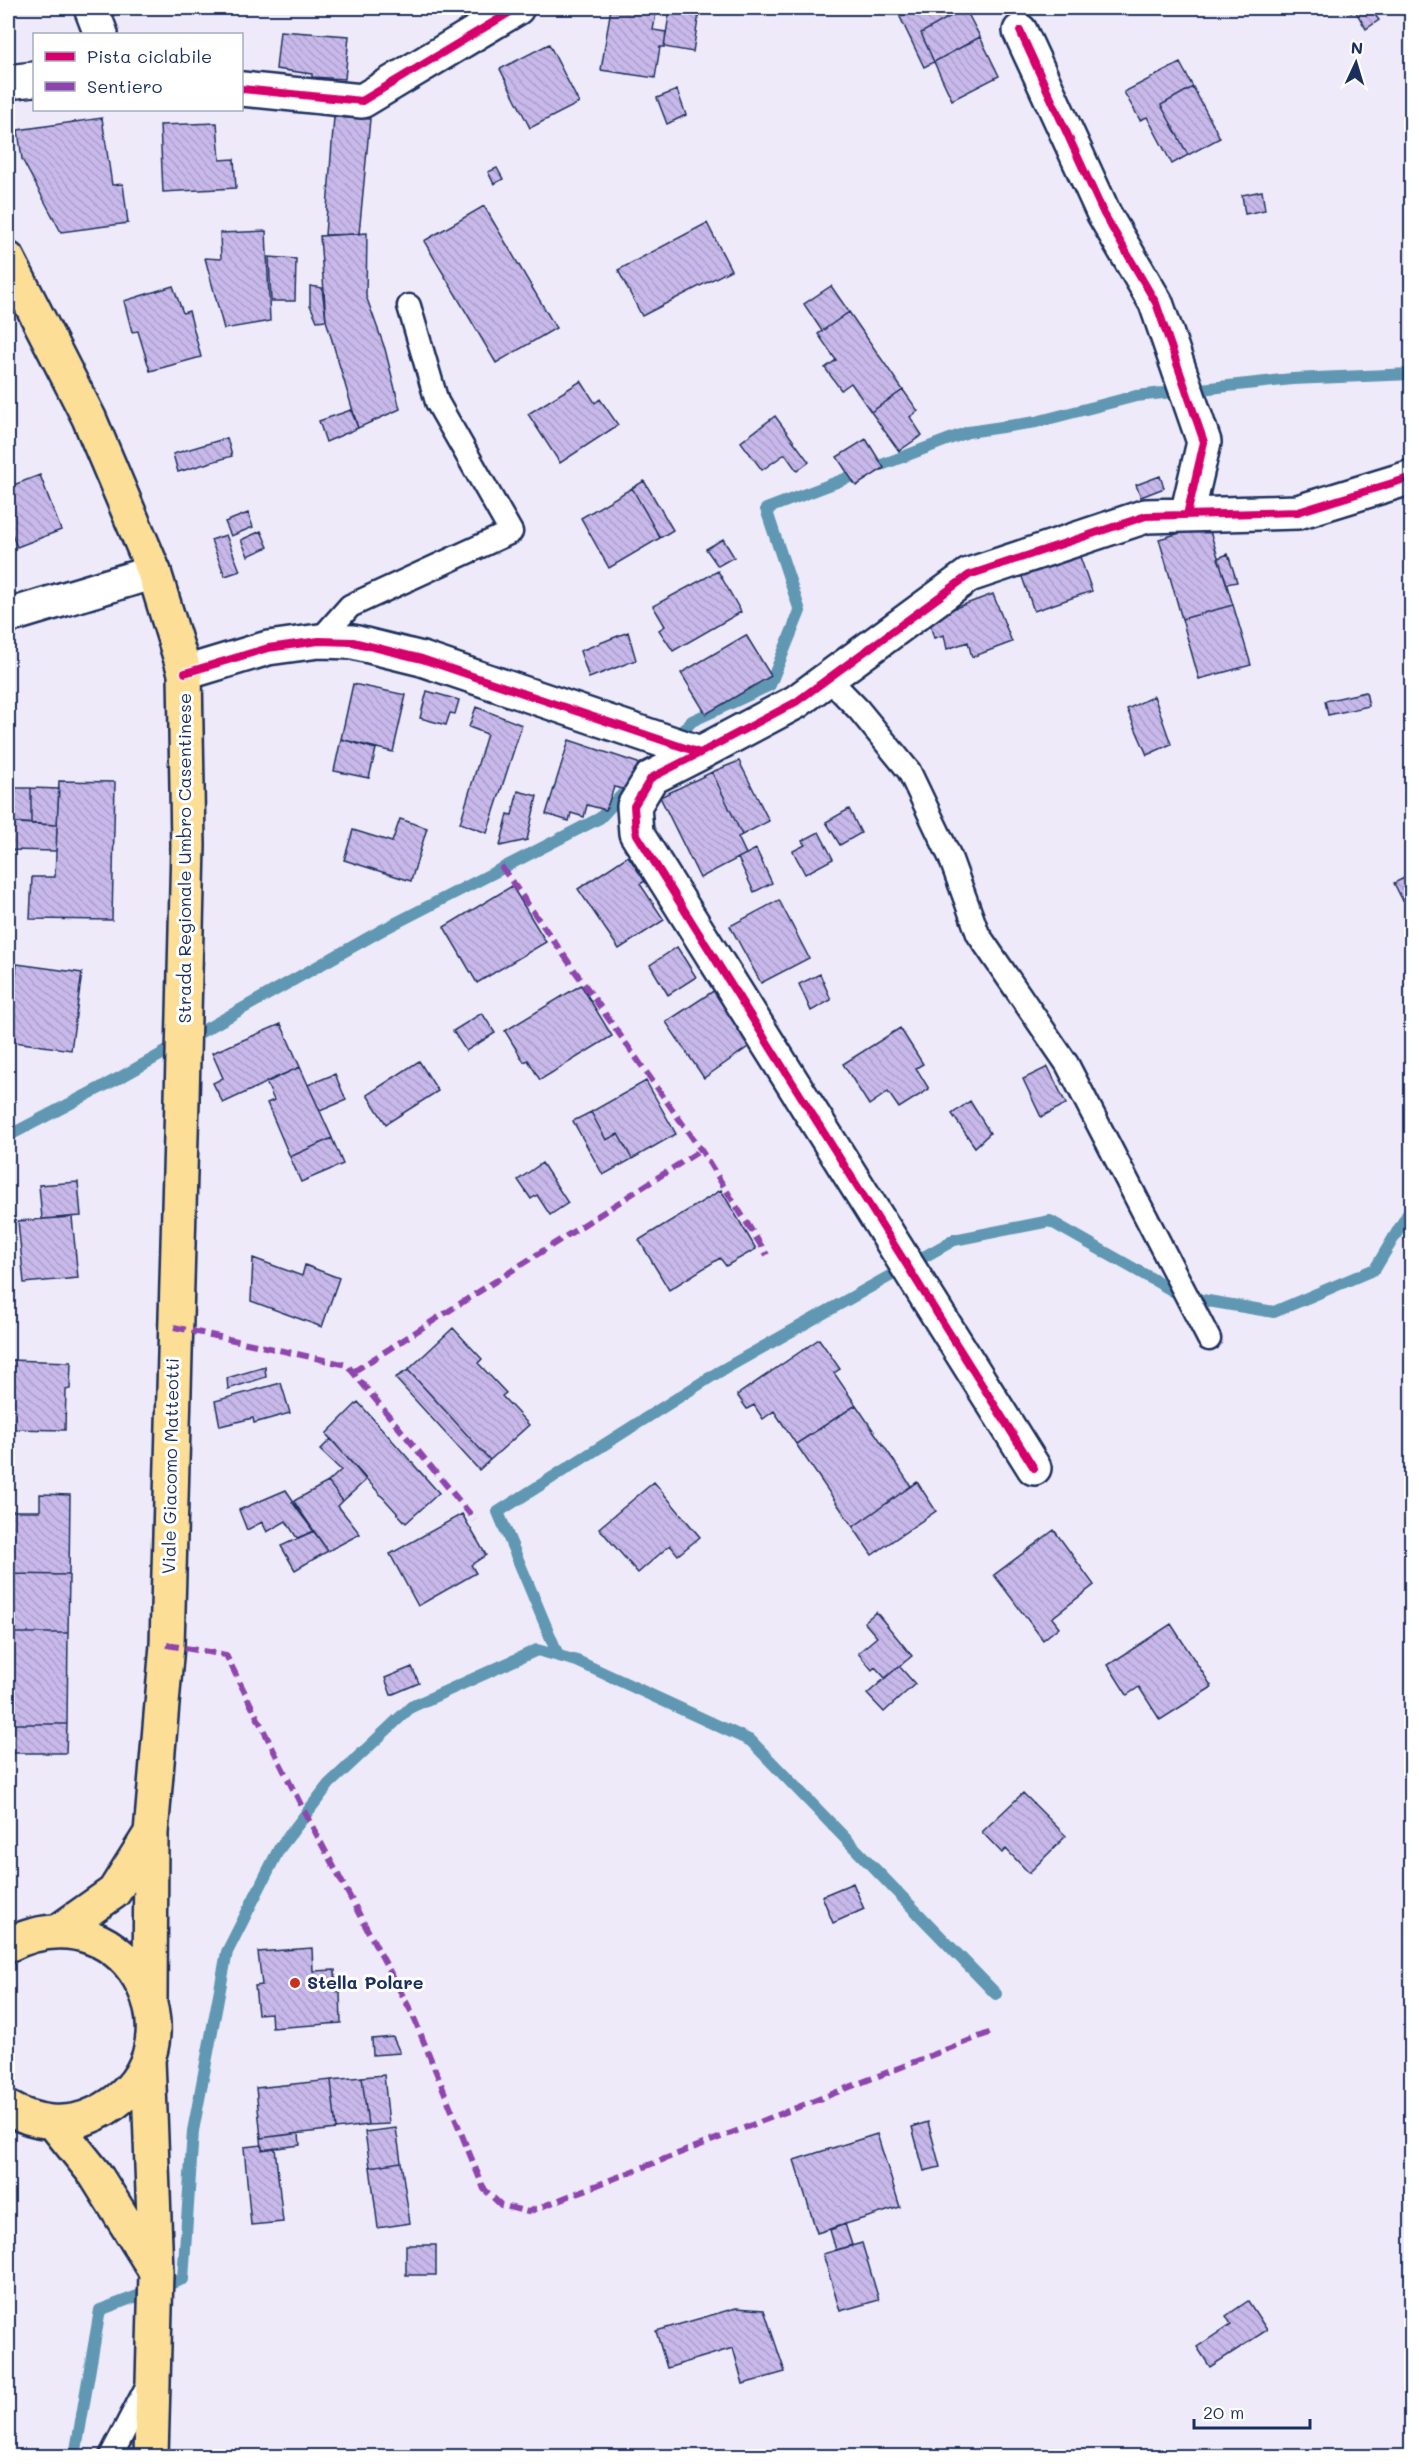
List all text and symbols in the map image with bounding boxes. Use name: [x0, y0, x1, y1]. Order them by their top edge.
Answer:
legend: [33, 33, 243, 111]
north arrow: [1326, 33, 1386, 93]
text: N: [1350, 37, 1364, 58]
text: Pista ciclabile: [87, 44, 212, 68]
text: Sentiero: [87, 74, 163, 98]
street label: Strada Regionale Umbro Casentinese: [172, 693, 196, 1023]
street label: Viale Giacomo Matteotti: [156, 1358, 184, 1574]
place label: Stella Polare: [307, 1970, 424, 1994]
marker: Stella Polare: [288, 1976, 302, 1990]
scale bar: [1194, 2392, 1310, 2430]
text: 20 m: [1203, 2400, 1244, 2424]

